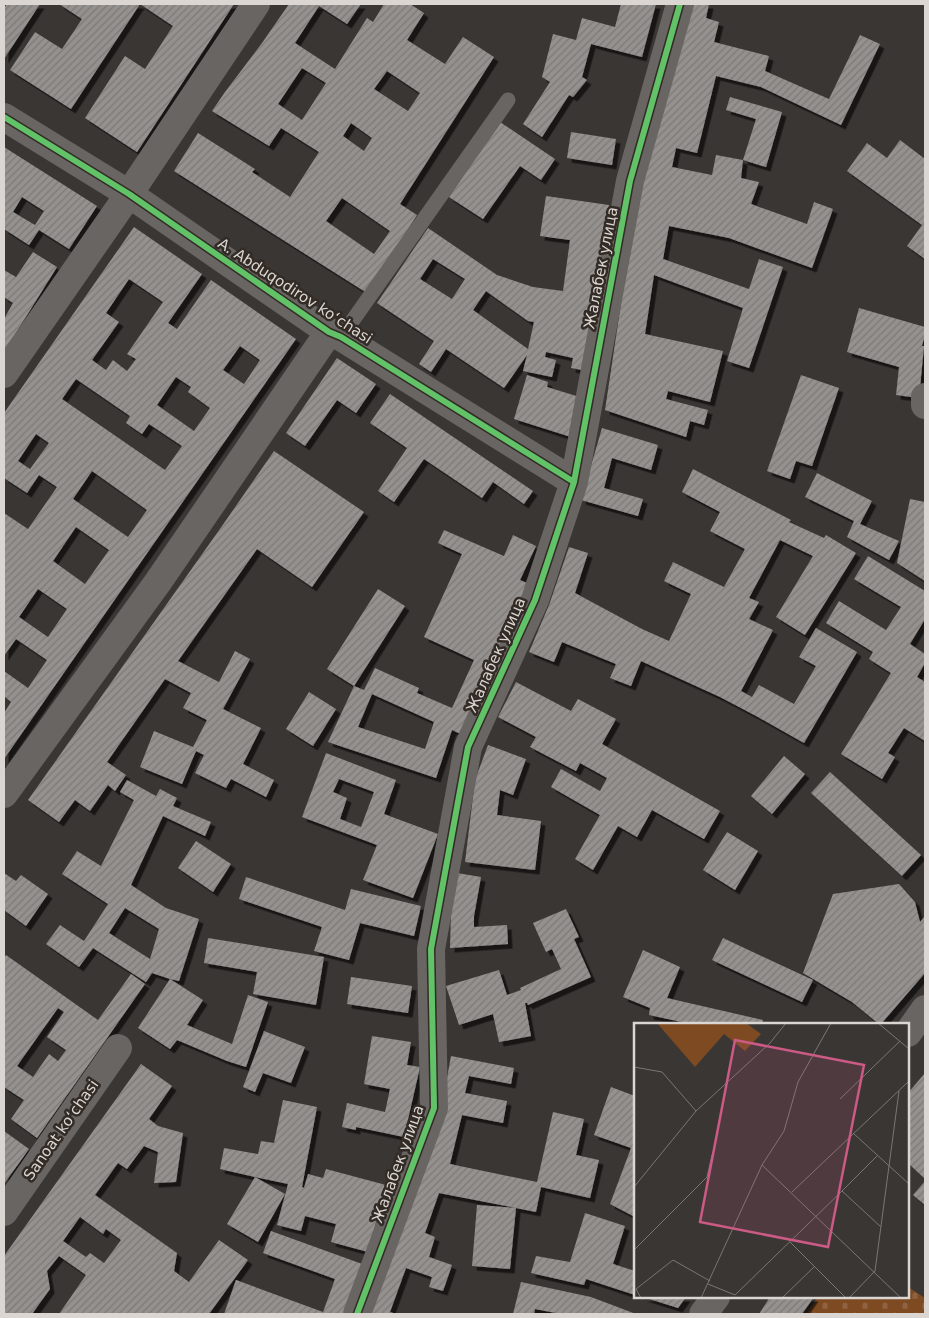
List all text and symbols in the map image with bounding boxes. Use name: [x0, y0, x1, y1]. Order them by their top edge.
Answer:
street label: Жалабек улица: [580, 205, 622, 331]
street label: A. Abduqodirov koʻchasi: [214, 234, 376, 348]
street label: Жалабек улица: [463, 595, 529, 715]
inset map: [634, 1023, 909, 1298]
street label: Sanoat koʻchasi: [20, 1076, 102, 1184]
street label: Жалабек улица: [368, 1103, 428, 1225]

